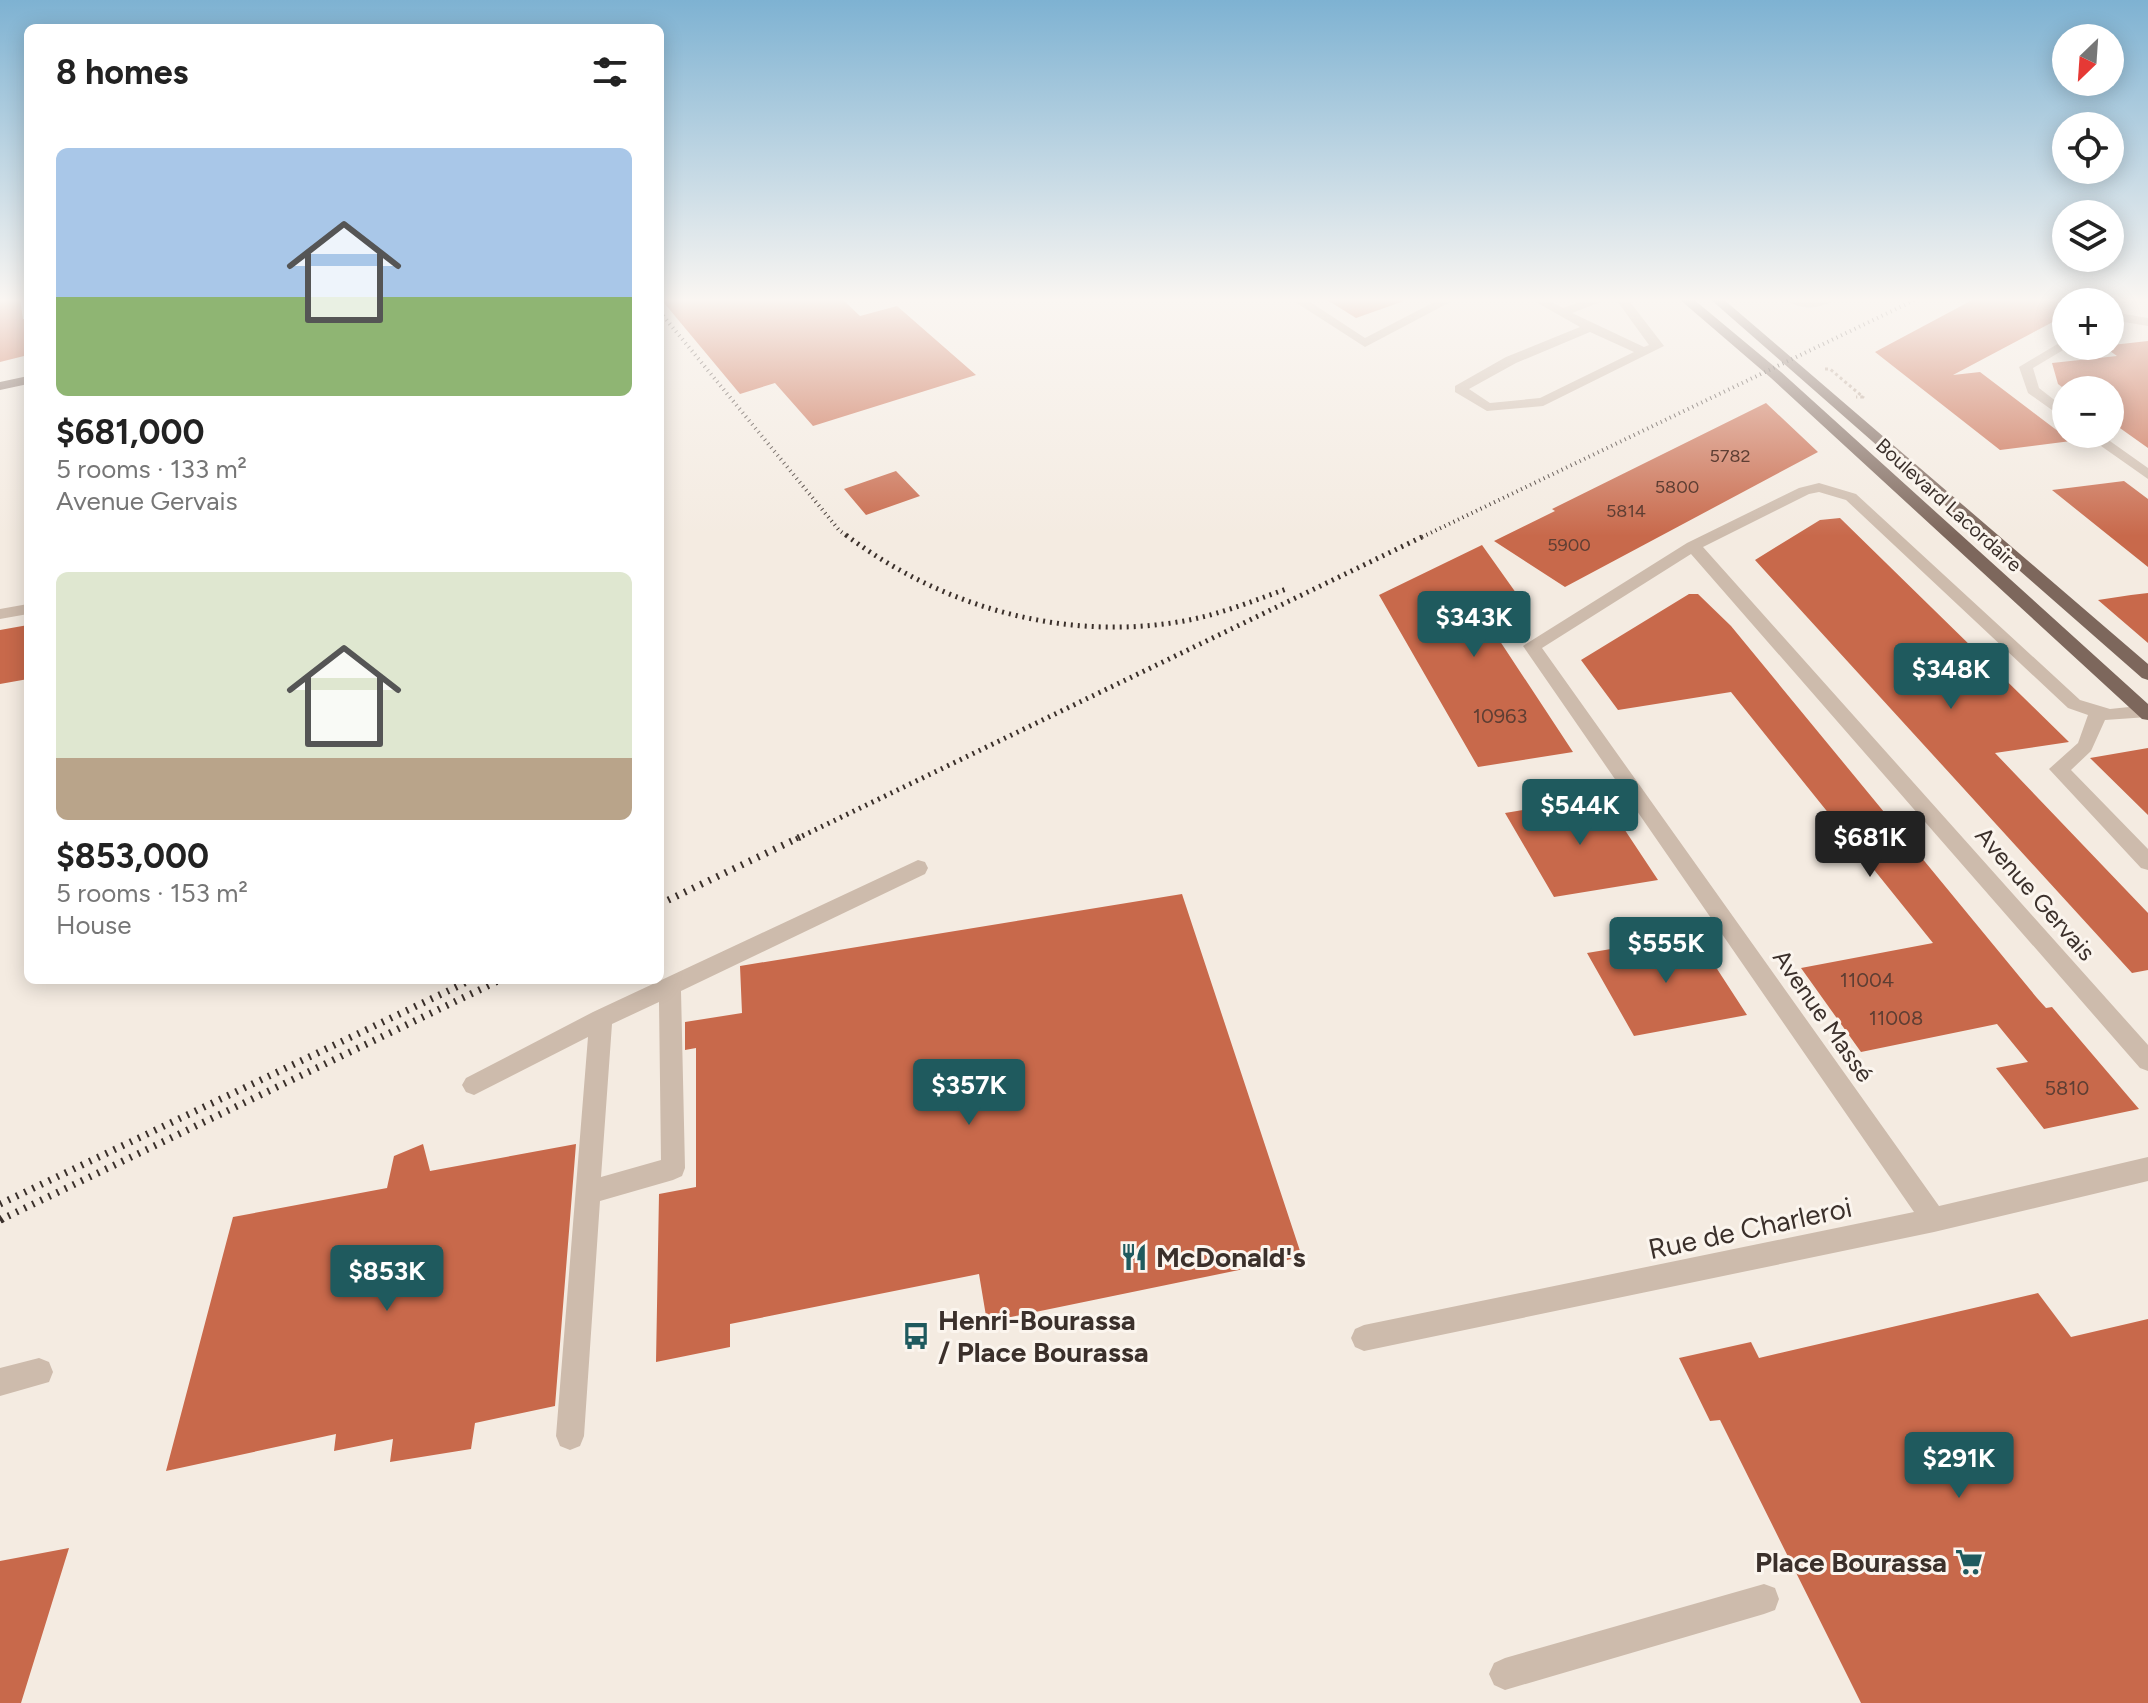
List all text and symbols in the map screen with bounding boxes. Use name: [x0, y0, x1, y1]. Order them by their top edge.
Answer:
north arrow: [2052, 24, 2124, 96]
map controls: [2052, 24, 2124, 448]
icon: filters: [588, 50, 632, 94]
text: 8 homes: [56, 52, 188, 93]
button: locate: [2052, 112, 2124, 184]
icon: home: [272, 200, 416, 344]
button: layers: [2052, 200, 2124, 272]
button: +: [2052, 288, 2124, 360]
button: −: [2052, 376, 2124, 448]
text: $681,000: [56, 412, 205, 453]
street label: Boulevard Lacordaire: [1871, 433, 2027, 577]
house number: 5782: [1709, 445, 1751, 467]
text: 5 rooms · 133 m²: [56, 453, 247, 485]
house number: 5800: [1655, 476, 1699, 498]
text: Avenue Gervais: [56, 485, 238, 517]
house number: 5814: [1606, 500, 1646, 522]
house number: 5900: [1547, 534, 1591, 556]
pin: $343K: [1418, 591, 1530, 659]
text: $343K: [1435, 601, 1513, 633]
icon: home: [272, 624, 416, 768]
pin: $348K: [1895, 643, 2007, 711]
text: $348K: [1912, 653, 1990, 685]
house number: 10963: [1473, 704, 1527, 728]
pin: $544K: [1524, 779, 1636, 847]
text: $544K: [1540, 789, 1620, 821]
pin: $681K: [1814, 811, 1926, 879]
text: $681K: [1833, 821, 1907, 853]
street label: Avenue Gervais: [1969, 821, 2101, 966]
text: $853,000: [56, 836, 209, 877]
text: 5 rooms · 153 m²: [56, 877, 248, 909]
text: House: [56, 909, 131, 941]
pin: $555K: [1610, 917, 1722, 985]
text: $555K: [1627, 927, 1705, 959]
street label: Avenue Massé: [1767, 944, 1880, 1088]
house number: 11004: [1840, 968, 1894, 992]
house number: 11008: [1869, 1006, 1923, 1030]
pin: $357K: [913, 1059, 1025, 1127]
text: $357K: [931, 1069, 1007, 1101]
house number: 5810: [2045, 1076, 2089, 1100]
street label: Rue de Charleroi: [1645, 1190, 1855, 1266]
place label: McDonald's: [1156, 1240, 1305, 1274]
restaurant icon: McDonald's: [1119, 1242, 1149, 1272]
pin: $853K: [331, 1245, 443, 1313]
text: $853K: [348, 1255, 426, 1287]
place label: Henri-Bourassa / Place Bourassa: [938, 1303, 1149, 1369]
bus stop icon: Henri-Bourassa / Place Bourassa: [901, 1321, 931, 1351]
pin: $291K: [1903, 1432, 2015, 1500]
text: $291K: [1923, 1442, 1995, 1474]
place label: Place Bourassa: [1755, 1545, 1947, 1579]
supermarket icon: Place Bourassa: [1954, 1547, 1984, 1577]

